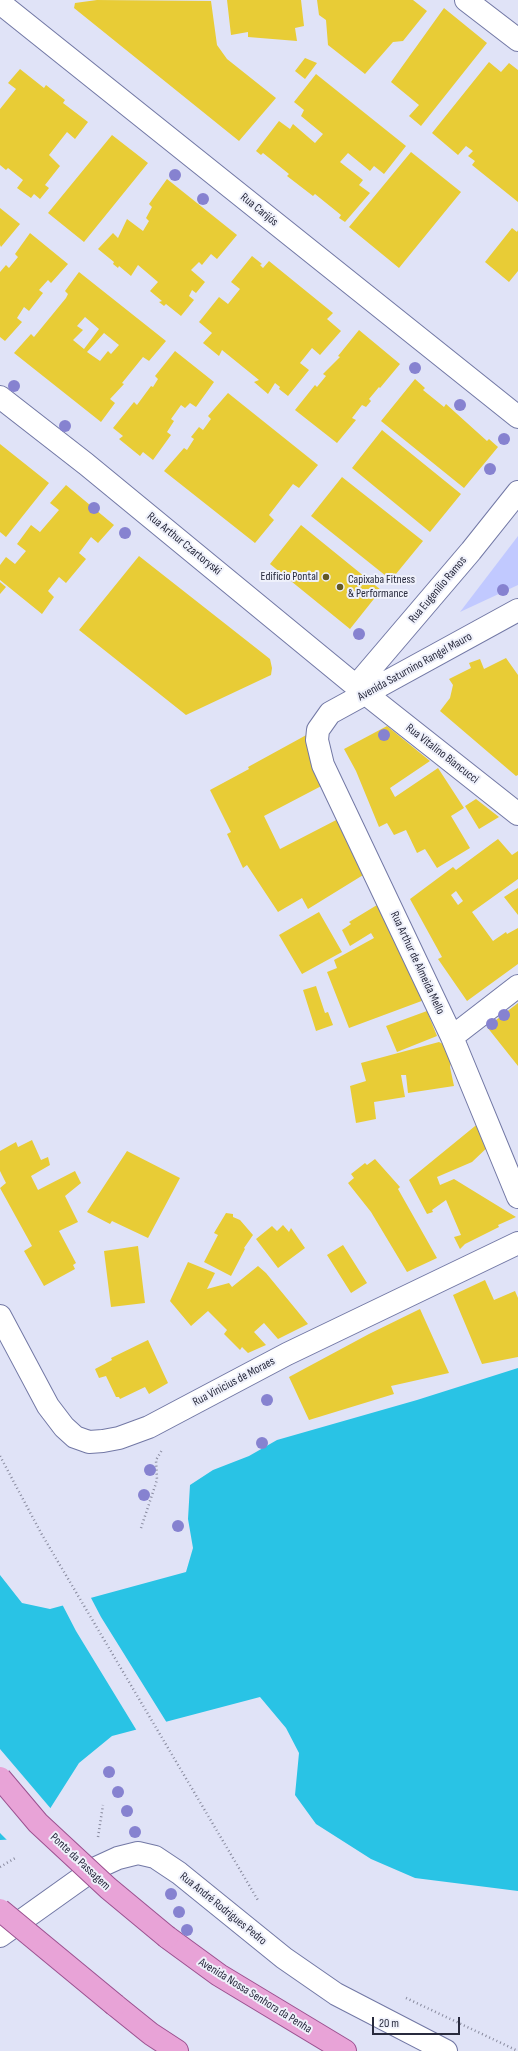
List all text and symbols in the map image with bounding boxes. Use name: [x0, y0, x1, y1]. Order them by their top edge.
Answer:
street label: Rua Carijós: [237, 190, 281, 230]
street label: Rua Arthur Czartoryski: [144, 510, 224, 578]
street label: Rua Eugenílio Ramos: [406, 554, 470, 626]
place label: Edifício Pontal: [261, 570, 318, 584]
marker: Edifício Pontal: [321, 572, 331, 582]
place label: Capixaba Fitness & Performance: [348, 573, 415, 601]
marker: Capixaba Fitness & Performance: [335, 582, 345, 592]
street label: Avenida Saturnino Rangel Mauro: [355, 630, 475, 704]
street label: Rua Vitalino Biancucci: [403, 721, 481, 787]
street label: Rua Arthur de Almeida Mello: [387, 909, 447, 1017]
street label: Rua Vinicius de Moraes: [190, 1354, 278, 1410]
street label: Ponte da Passagem: [47, 1830, 113, 1894]
street label: Rua André Rodrigues Pedro: [177, 1870, 269, 1948]
street label: Avenida Nossa Senhora da Penha: [196, 1955, 314, 2037]
scale bar: [374, 2009, 462, 2035]
text: 20 m: [379, 2016, 399, 2031]

